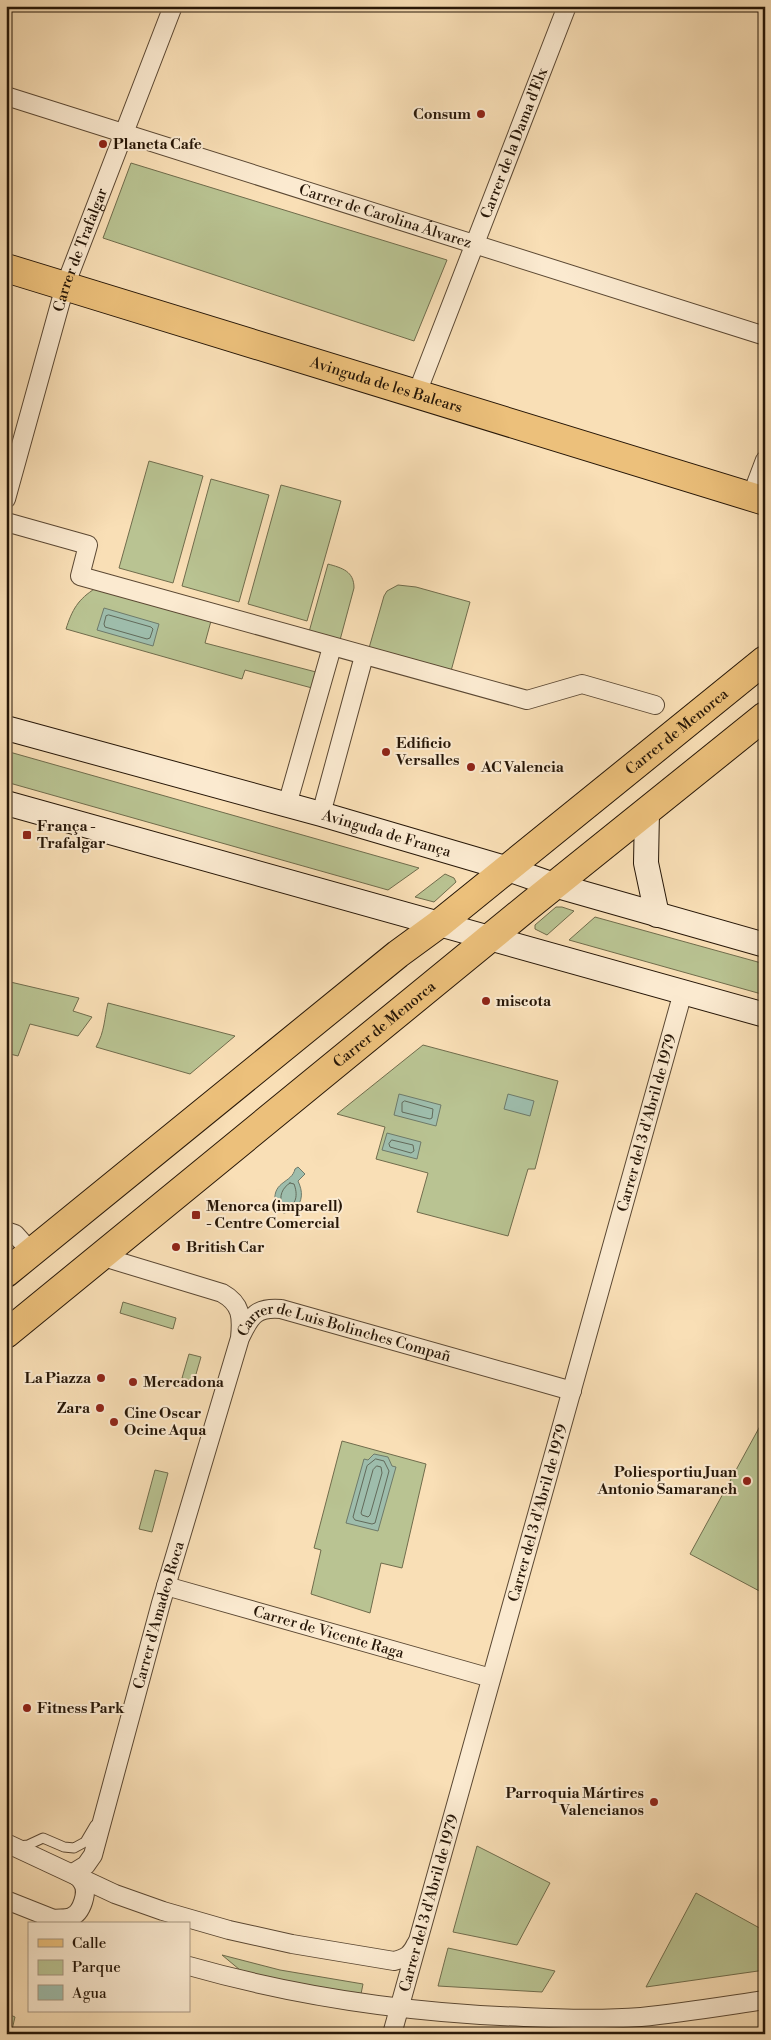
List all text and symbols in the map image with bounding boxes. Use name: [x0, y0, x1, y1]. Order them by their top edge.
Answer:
street label: Carrer de la Dama d'Elx: [477, 65, 552, 221]
place label: Consum: [413, 105, 471, 124]
marker: Consum: [475, 108, 487, 120]
place label: Planeta Cafe: [113, 135, 202, 154]
marker: Planeta Cafe: [97, 138, 109, 150]
street label: Carrer de Carolina Álvarez: [297, 180, 474, 253]
street label: Carrer de Trafalgar: [49, 185, 112, 314]
street label: Avinguda de les Balears: [307, 353, 465, 418]
street label: Carrer de Menorca: [622, 684, 733, 779]
place label: Edificio Versalles: [395, 734, 459, 770]
marker: Edificio Versalles: [380, 746, 392, 758]
place label: AC Valencia: [480, 758, 565, 777]
marker: AC Valencia: [465, 761, 477, 773]
street label: Avinguda de França: [319, 806, 454, 862]
place label: França - Trafalgar: [37, 817, 106, 853]
marker: França - Trafalgar: [21, 829, 33, 841]
street label: Carrer de Menorca: [329, 977, 440, 1072]
place label: miscota: [496, 992, 552, 1011]
marker: miscota: [480, 995, 492, 1007]
street label: Carrer del 3 d'Abril de 1979: [613, 1032, 681, 1214]
place label: Menorca (imparell) - Centre Comercial: [206, 1197, 343, 1233]
marker: Menorca (imparell) - Centre Comercial: [190, 1209, 202, 1221]
place label: British Car: [186, 1238, 265, 1257]
marker: British Car: [170, 1241, 182, 1253]
street label: Carrer de Luis Bolinches Compañ: [233, 1299, 453, 1366]
place label: La Piazza: [24, 1369, 92, 1388]
marker: La Piazza: [95, 1372, 107, 1384]
place label: Mercadona: [143, 1373, 225, 1392]
marker: Mercadona: [127, 1376, 139, 1388]
place label: Zara: [57, 1399, 91, 1418]
marker: Zara: [94, 1402, 106, 1414]
place label: Cine Oscar Ocine Aqua: [124, 1404, 207, 1440]
marker: Cine Oscar Ocine Aqua: [108, 1416, 120, 1428]
street label: Carrer del 3 d'Abril de 1979: [504, 1422, 572, 1604]
place label: Poliesportiu Juan Antonio Samaranch: [596, 1463, 738, 1499]
marker: Poliesportiu Juan Antonio Samaranch: [741, 1475, 753, 1487]
street label: Carrer d'Amadeo Roca: [129, 1539, 189, 1691]
street label: Carrer de Vicente Raga: [251, 1602, 406, 1663]
place label: Fitness Park: [37, 1699, 125, 1718]
marker: Fitness Park: [21, 1702, 33, 1714]
place label: Parroquia Mártires Valencianos: [506, 1784, 644, 1820]
marker: Parroquia Mártires Valencianos: [648, 1796, 660, 1808]
street label: Carrer del 3 d'Abril de 1979: [395, 1812, 463, 1994]
legend: [28, 1922, 190, 2012]
text: Calle: [72, 1934, 106, 1953]
text: Parque: [72, 1958, 121, 1977]
text: Agua: [71, 1984, 107, 2003]

